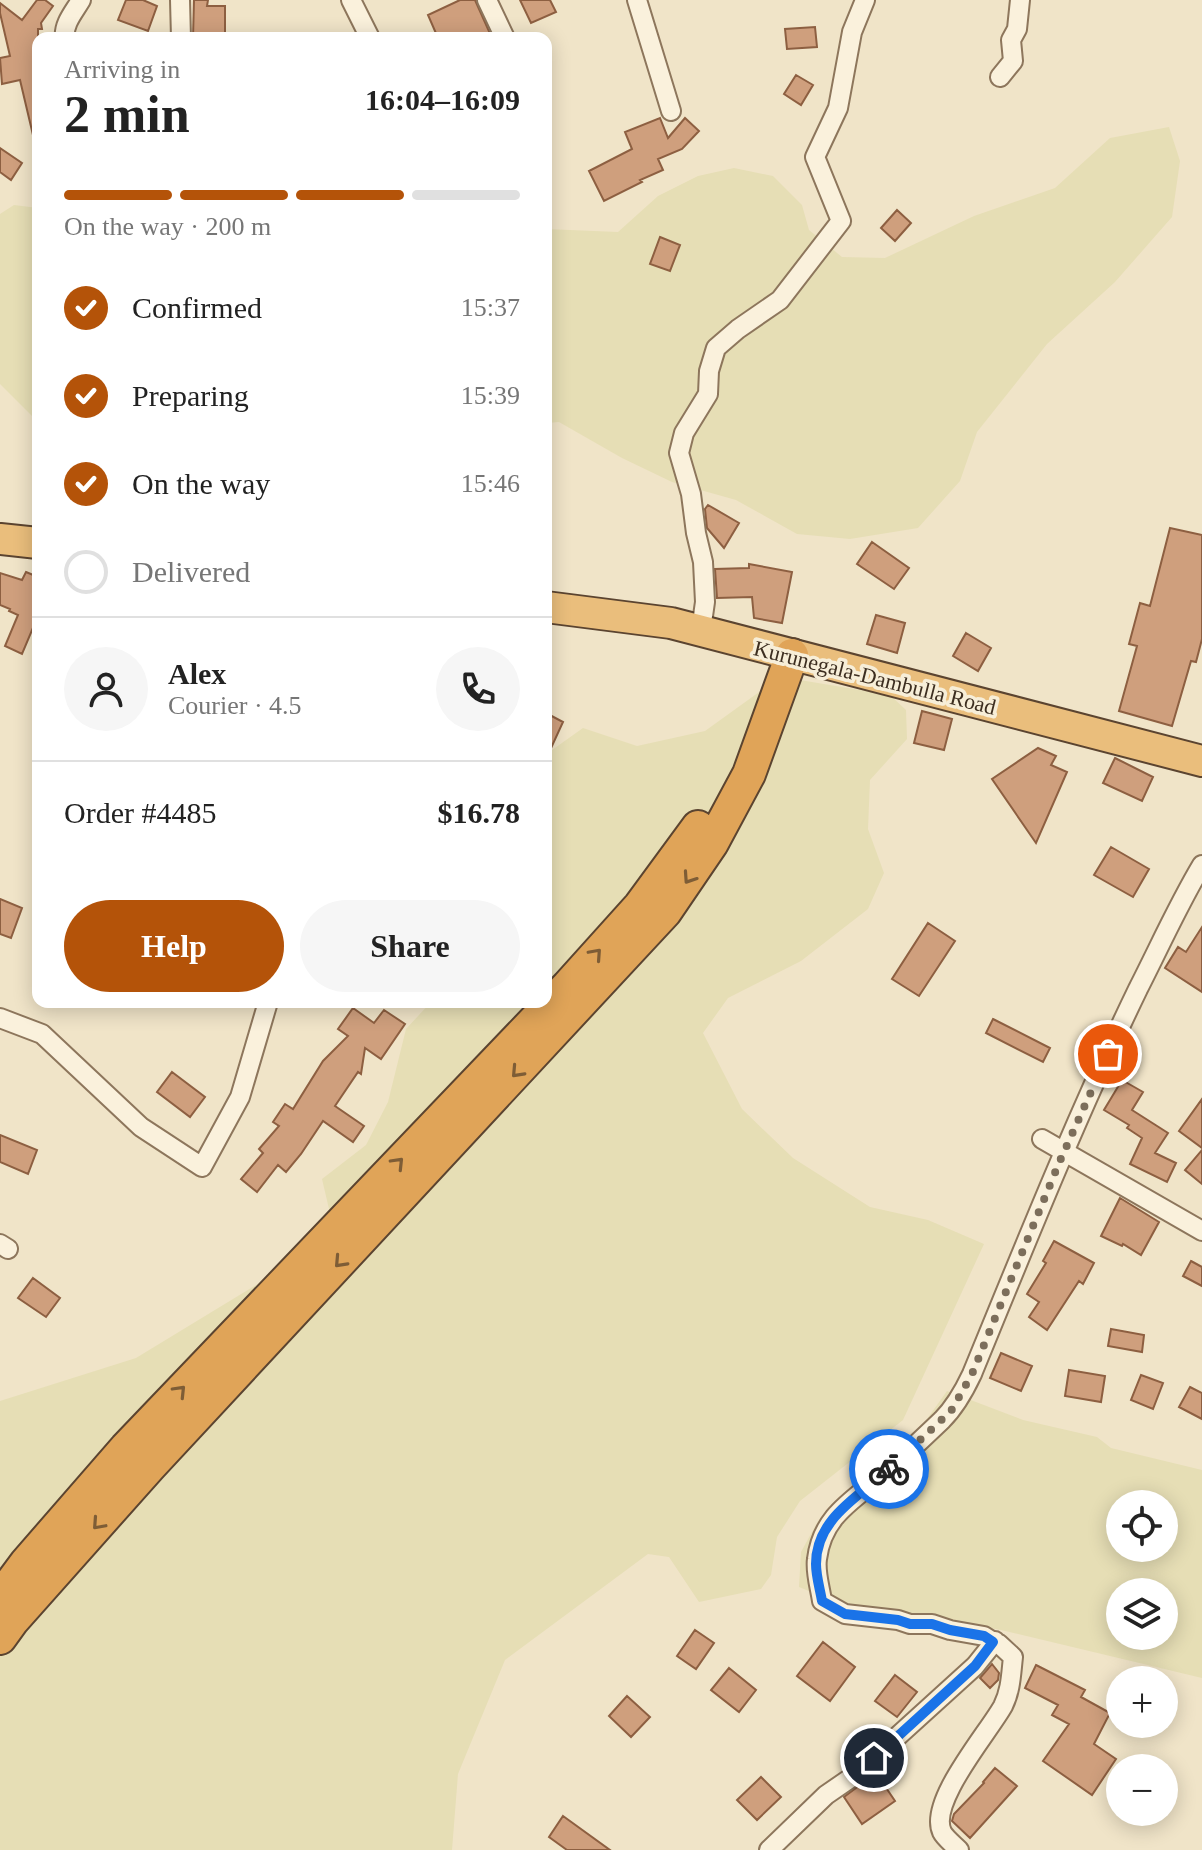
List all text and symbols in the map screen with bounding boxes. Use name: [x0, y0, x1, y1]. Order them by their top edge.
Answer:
text: Arriving in: [64, 55, 180, 84]
text: 16:04–16:09: [365, 83, 520, 116]
text: 2 min: [64, 86, 190, 143]
text: On the way · 200 m: [64, 212, 271, 241]
icon: check: [64, 286, 108, 330]
text: Confirmed: [132, 291, 262, 324]
text: 15:37: [461, 293, 520, 322]
icon: check: [64, 374, 108, 418]
text: Preparing: [132, 379, 249, 412]
text: 15:39: [461, 381, 520, 410]
icon: check: [64, 462, 108, 506]
text: On the way: [132, 467, 270, 500]
text: 15:46: [461, 469, 520, 498]
text: Delivered: [132, 555, 250, 588]
street label: Kurunegala-Dambulla Road: [751, 635, 999, 720]
button: person: [64, 647, 148, 731]
button: phone: [436, 647, 520, 731]
text: Alex: [168, 657, 226, 690]
text: Courier · 4.5: [168, 691, 302, 720]
text: Order #4485: [64, 796, 216, 829]
text: $16.78: [438, 796, 520, 829]
one-way arrow: [684, 869, 699, 883]
button: Help: [64, 900, 284, 992]
button: Share: [300, 900, 520, 992]
one-way arrow: [587, 949, 602, 963]
pin: [1074, 1020, 1142, 1088]
icon: bag: [1086, 1032, 1130, 1076]
one-way arrow: [511, 1063, 526, 1077]
one-way arrow: [389, 1158, 404, 1172]
one-way arrow: [334, 1253, 349, 1267]
one-way arrow: [170, 1386, 184, 1401]
courier: [849, 1429, 929, 1509]
icon: bike: [867, 1447, 911, 1491]
map controls: [1106, 1490, 1178, 1826]
button: locate: [1106, 1490, 1178, 1562]
one-way arrow: [93, 1515, 108, 1530]
button: layers: [1106, 1578, 1178, 1650]
button: +: [1106, 1666, 1178, 1738]
pin: [840, 1724, 908, 1792]
icon: home: [852, 1736, 896, 1780]
button: −: [1106, 1754, 1178, 1826]

